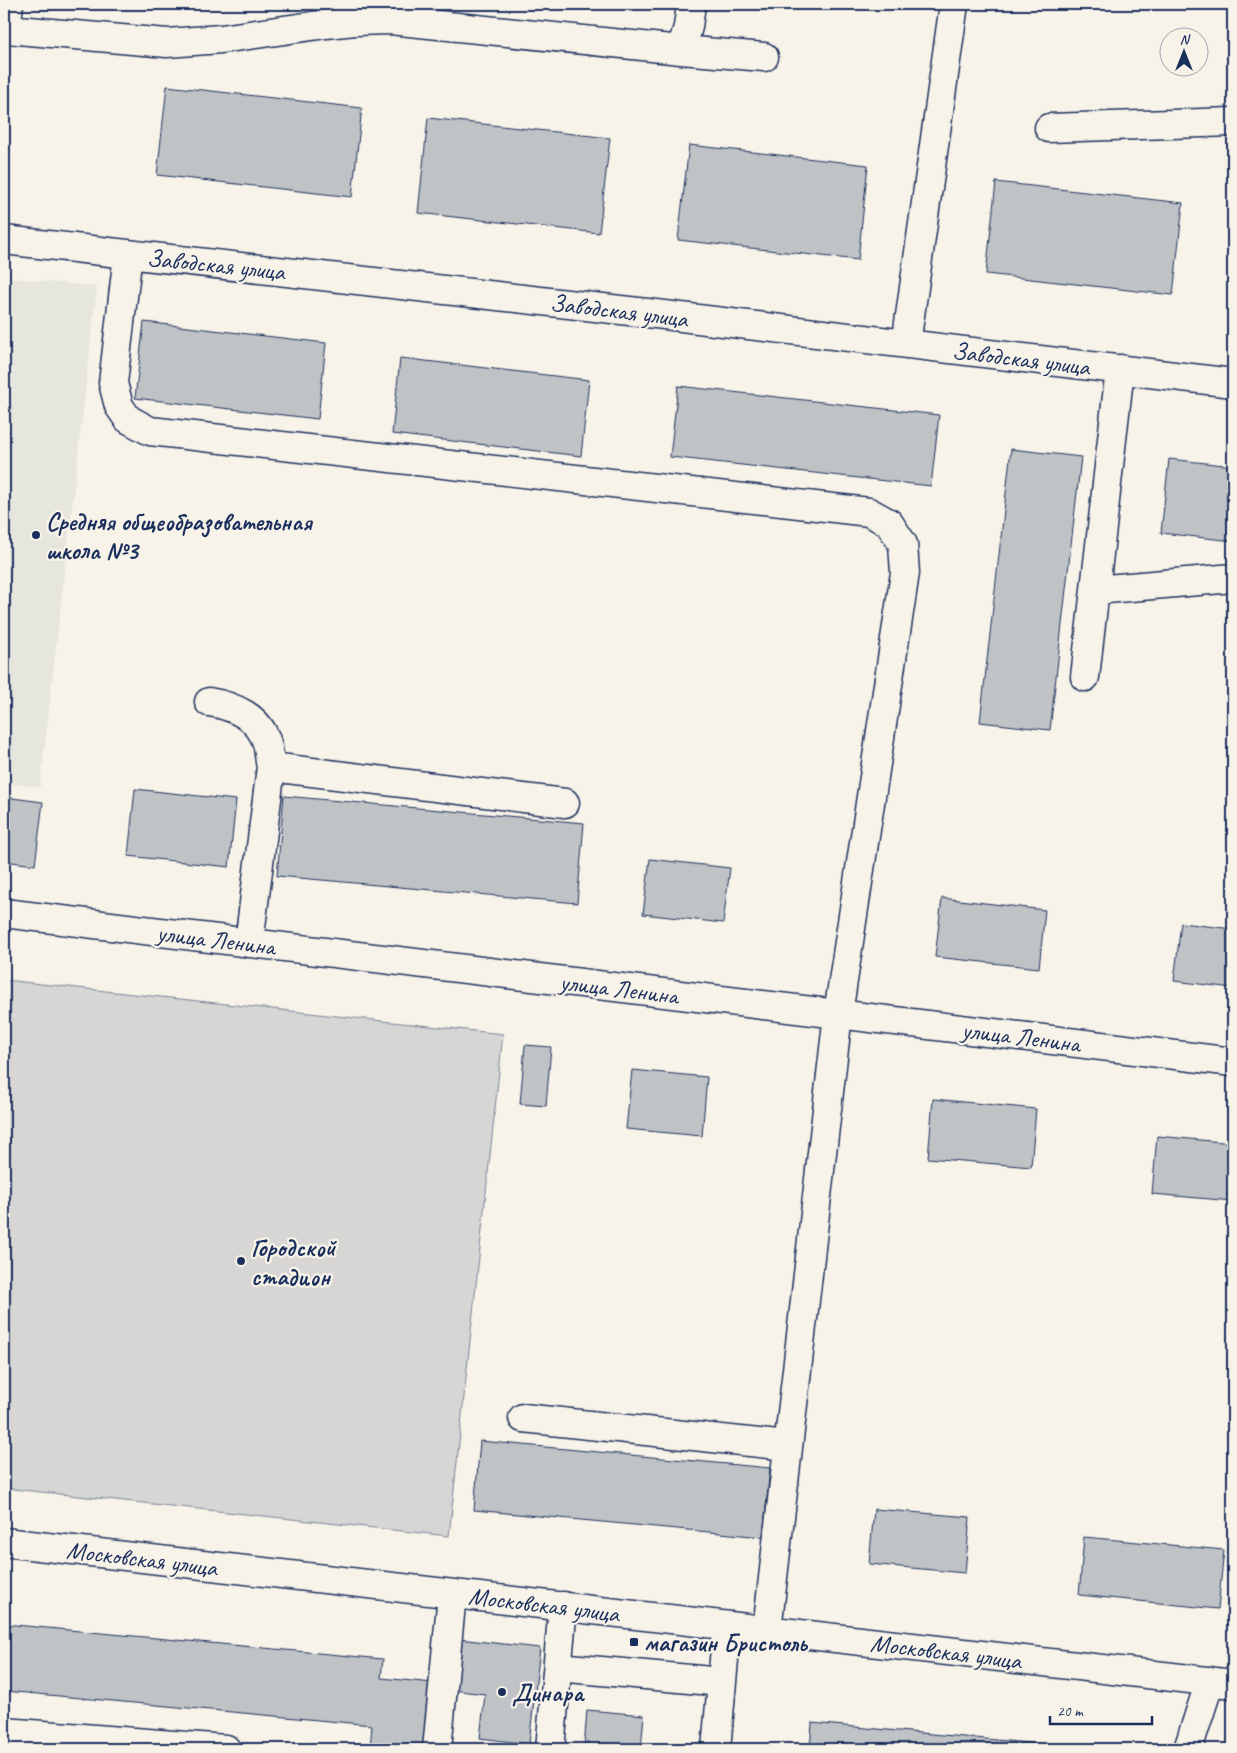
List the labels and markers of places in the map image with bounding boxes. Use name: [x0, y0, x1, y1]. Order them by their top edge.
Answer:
place label: Cредняя общеобразовательная школа №3: [46, 506, 314, 567]
marker: Cредняя общеобразовательная школа №3: [30, 529, 42, 541]
place label: Городской стадион: [251, 1232, 338, 1293]
marker: Городской стадион: [235, 1255, 247, 1267]
place label: магазин Бристоль: [644, 1627, 808, 1659]
marker: магазин Бристоль: [628, 1636, 640, 1648]
place label: Динара: [512, 1677, 585, 1709]
marker: Динара: [496, 1686, 508, 1698]

